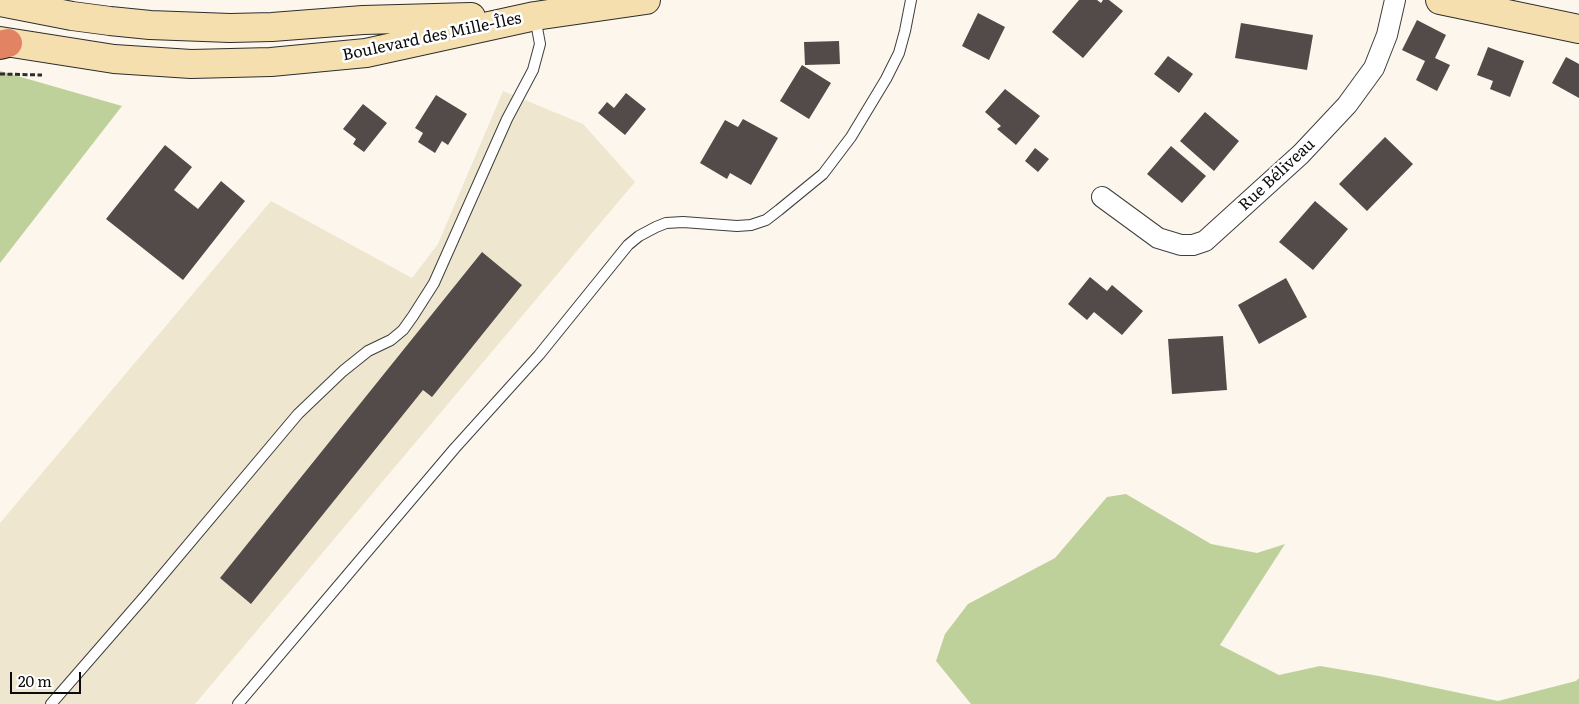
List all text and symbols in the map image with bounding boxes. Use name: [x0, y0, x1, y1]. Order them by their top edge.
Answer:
street label: Boulevard des Mille-Îles: [341, 9, 523, 65]
street label: Rue Béliveau: [1235, 135, 1319, 215]
scale bar: [12, 662, 84, 694]
text: 20 m: [18, 669, 52, 692]

